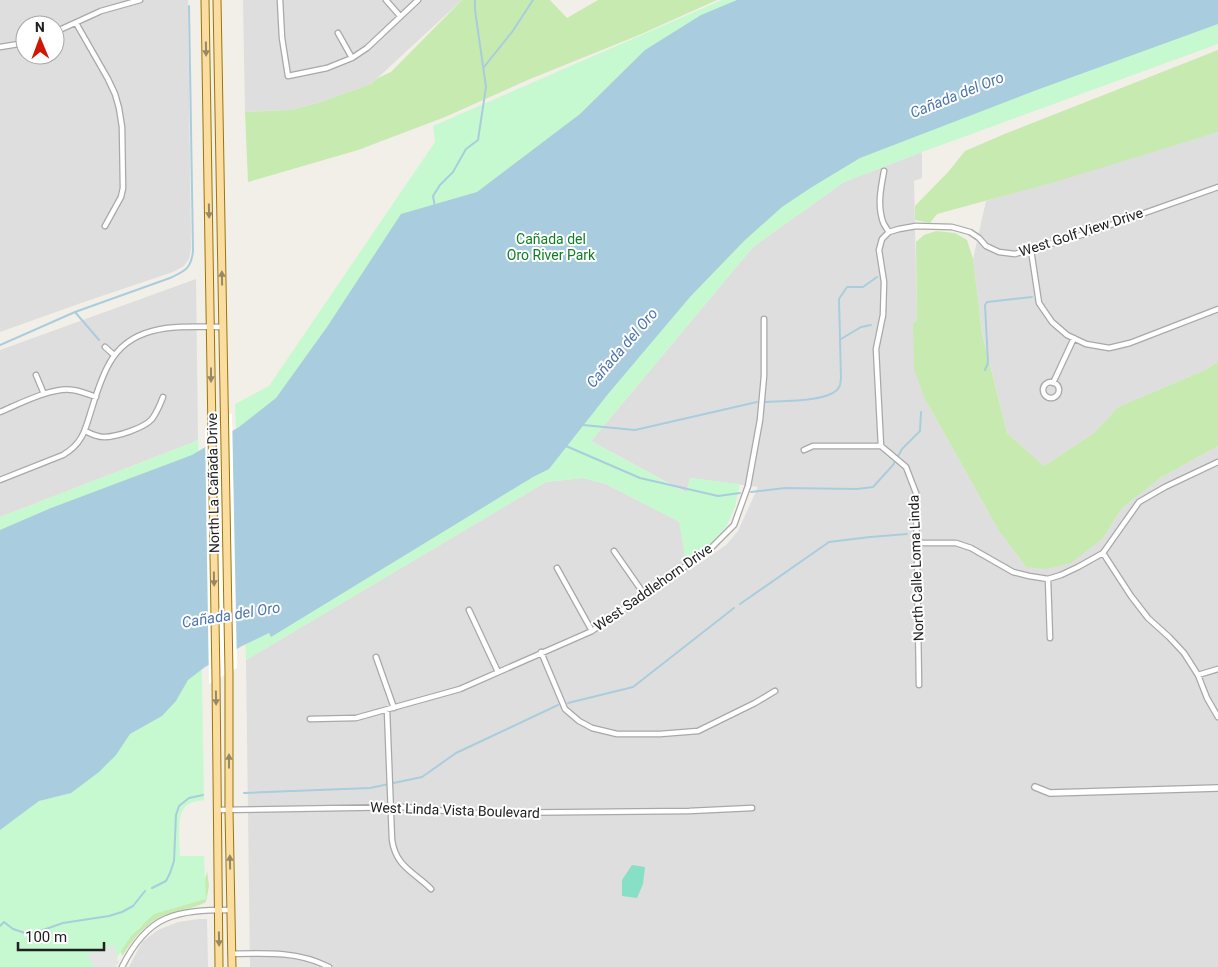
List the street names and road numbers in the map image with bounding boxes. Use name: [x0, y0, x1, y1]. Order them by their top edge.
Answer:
street label: West Golf View Drive: [1017, 204, 1145, 260]
street label: North La Cañada Drive: [204, 413, 222, 553]
street label: North Calle Loma Linda: [905, 495, 927, 641]
street label: West Saddlehorn Drive: [591, 540, 715, 634]
street label: West Linda Vista Boulevard: [370, 799, 540, 821]

